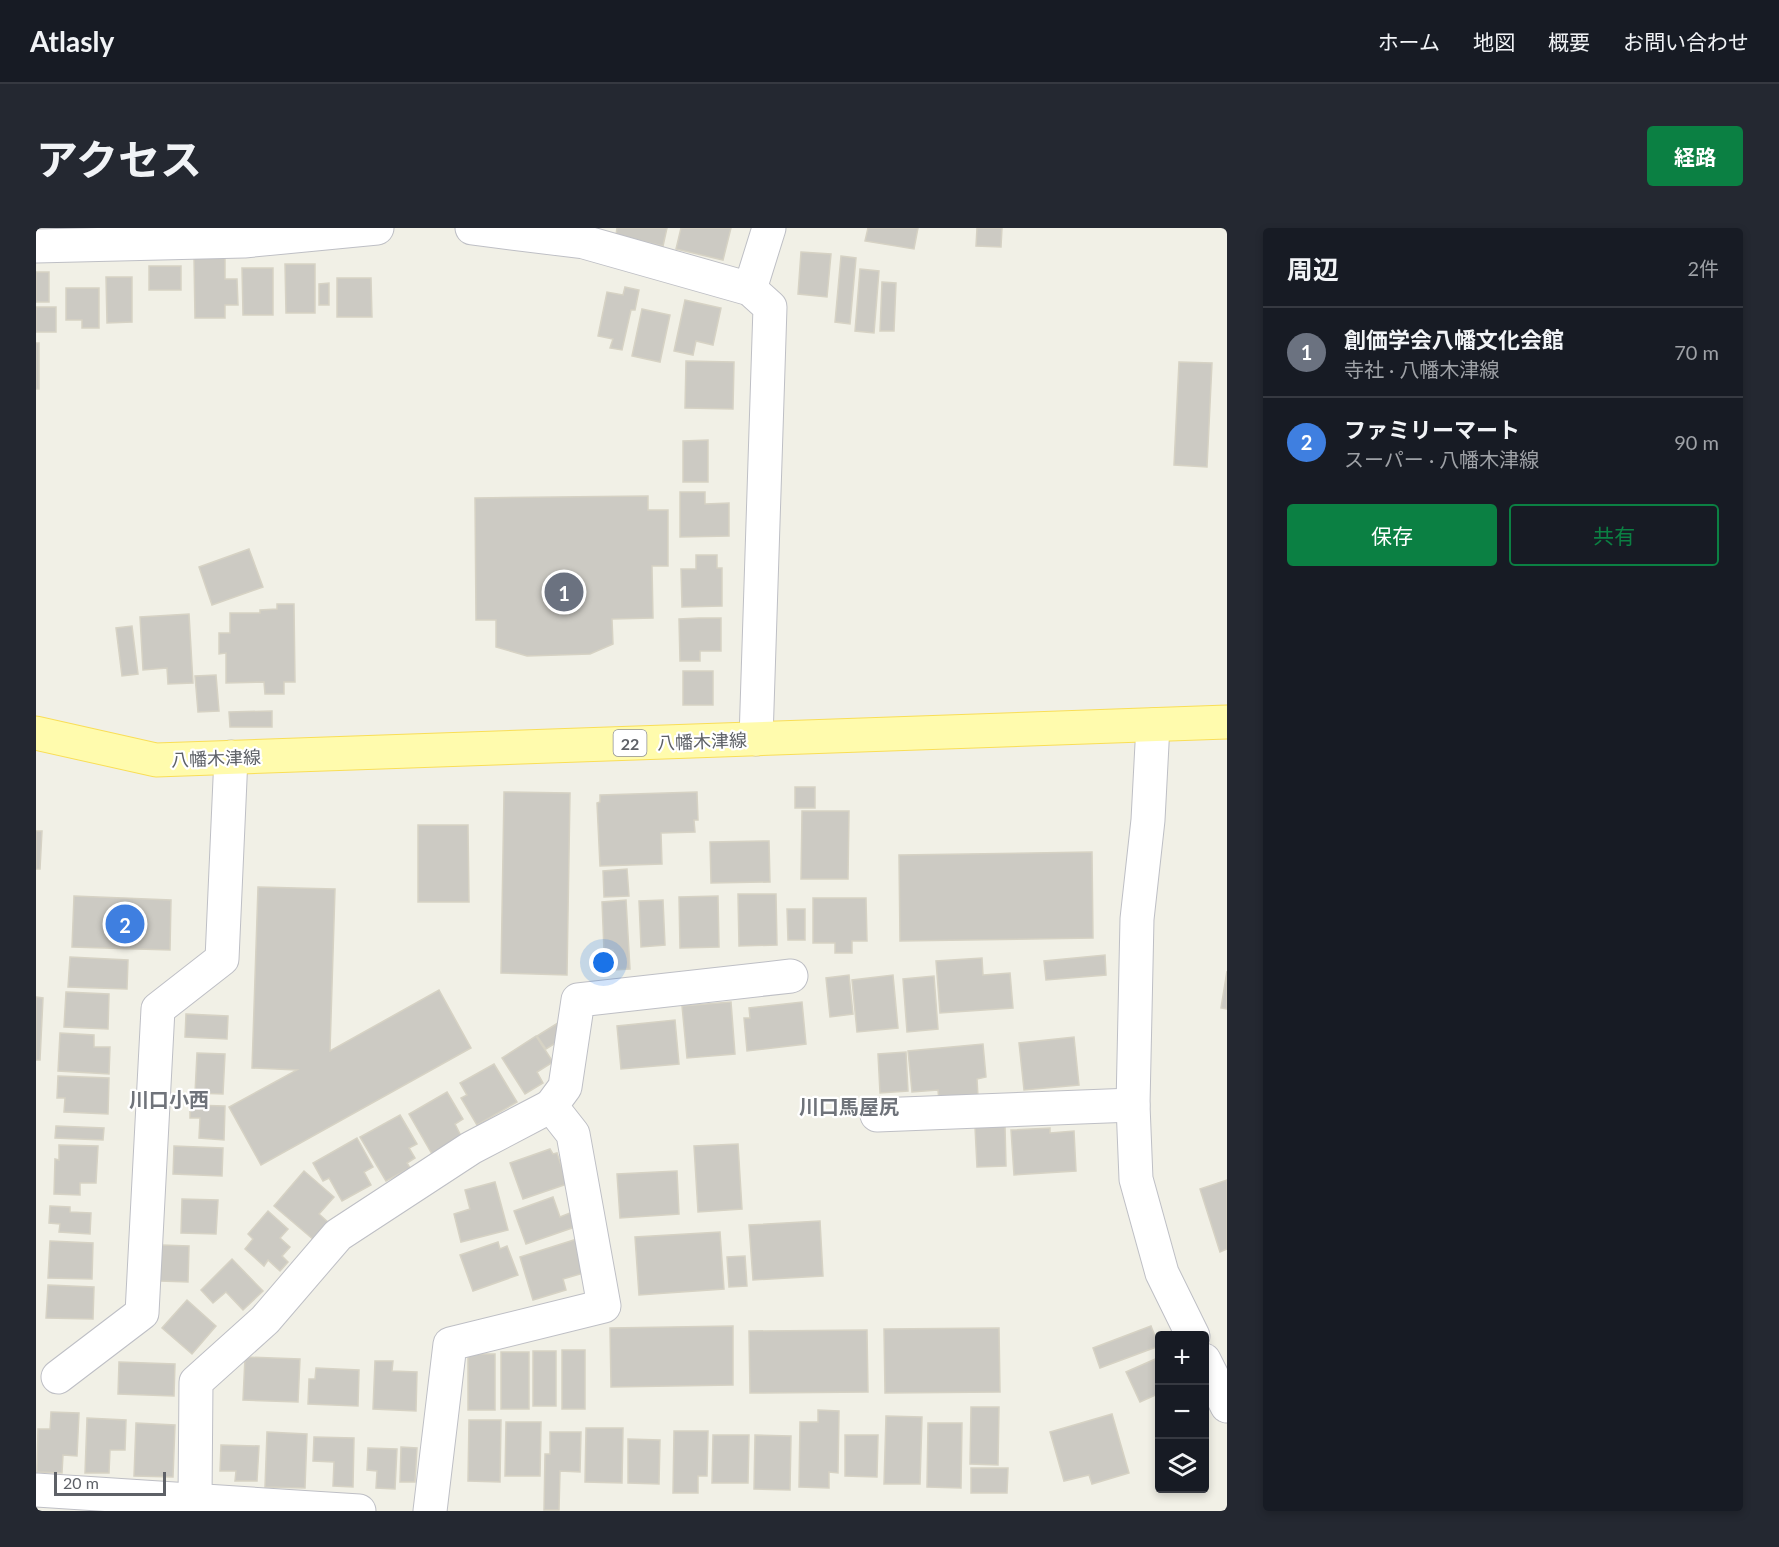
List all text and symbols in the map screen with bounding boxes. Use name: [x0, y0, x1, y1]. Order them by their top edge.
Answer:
text: Atlasly: [30, 24, 114, 58]
text: ホーム: [1378, 29, 1440, 54]
text: 地図: [1473, 29, 1515, 54]
text: 概要: [1548, 29, 1590, 54]
text: お問い合わせ: [1623, 29, 1749, 54]
button: 経路: [1647, 126, 1743, 186]
text: アクセス: [36, 134, 202, 184]
text: 周辺: [1287, 253, 1339, 285]
text: 2件: [1687, 256, 1719, 280]
text: 創価学会八幡文化会館: [1344, 326, 1564, 353]
text: 1: [1301, 340, 1312, 364]
text: 70 m: [1674, 340, 1719, 364]
text: 寺社 · 八幡木津線: [1344, 357, 1499, 381]
text: ファミリーマート: [1344, 416, 1520, 443]
text: 2: [1301, 430, 1312, 454]
text: 90 m: [1674, 430, 1719, 454]
text: スーパー · 八幡木津線: [1344, 447, 1539, 471]
button: 保存: [1287, 504, 1497, 566]
button: 共有: [1509, 504, 1719, 566]
pin: 1: [544, 570, 584, 614]
street label: 八幡木津線: [657, 728, 747, 754]
road number: 22: [614, 730, 646, 756]
street label: 八幡木津線: [171, 745, 261, 771]
pin: 2: [106, 902, 145, 946]
your location: [589, 948, 618, 977]
district label: 川口小西: [129, 1087, 209, 1111]
district label: 川口馬屋尻: [799, 1094, 899, 1118]
map controls: [1155, 1331, 1209, 1493]
button: +: [1155, 1331, 1209, 1385]
button: −: [1155, 1385, 1209, 1439]
button: layers: [1155, 1439, 1209, 1493]
scale bar: [54, 1469, 166, 1496]
text: 20 m: [63, 1473, 99, 1492]

